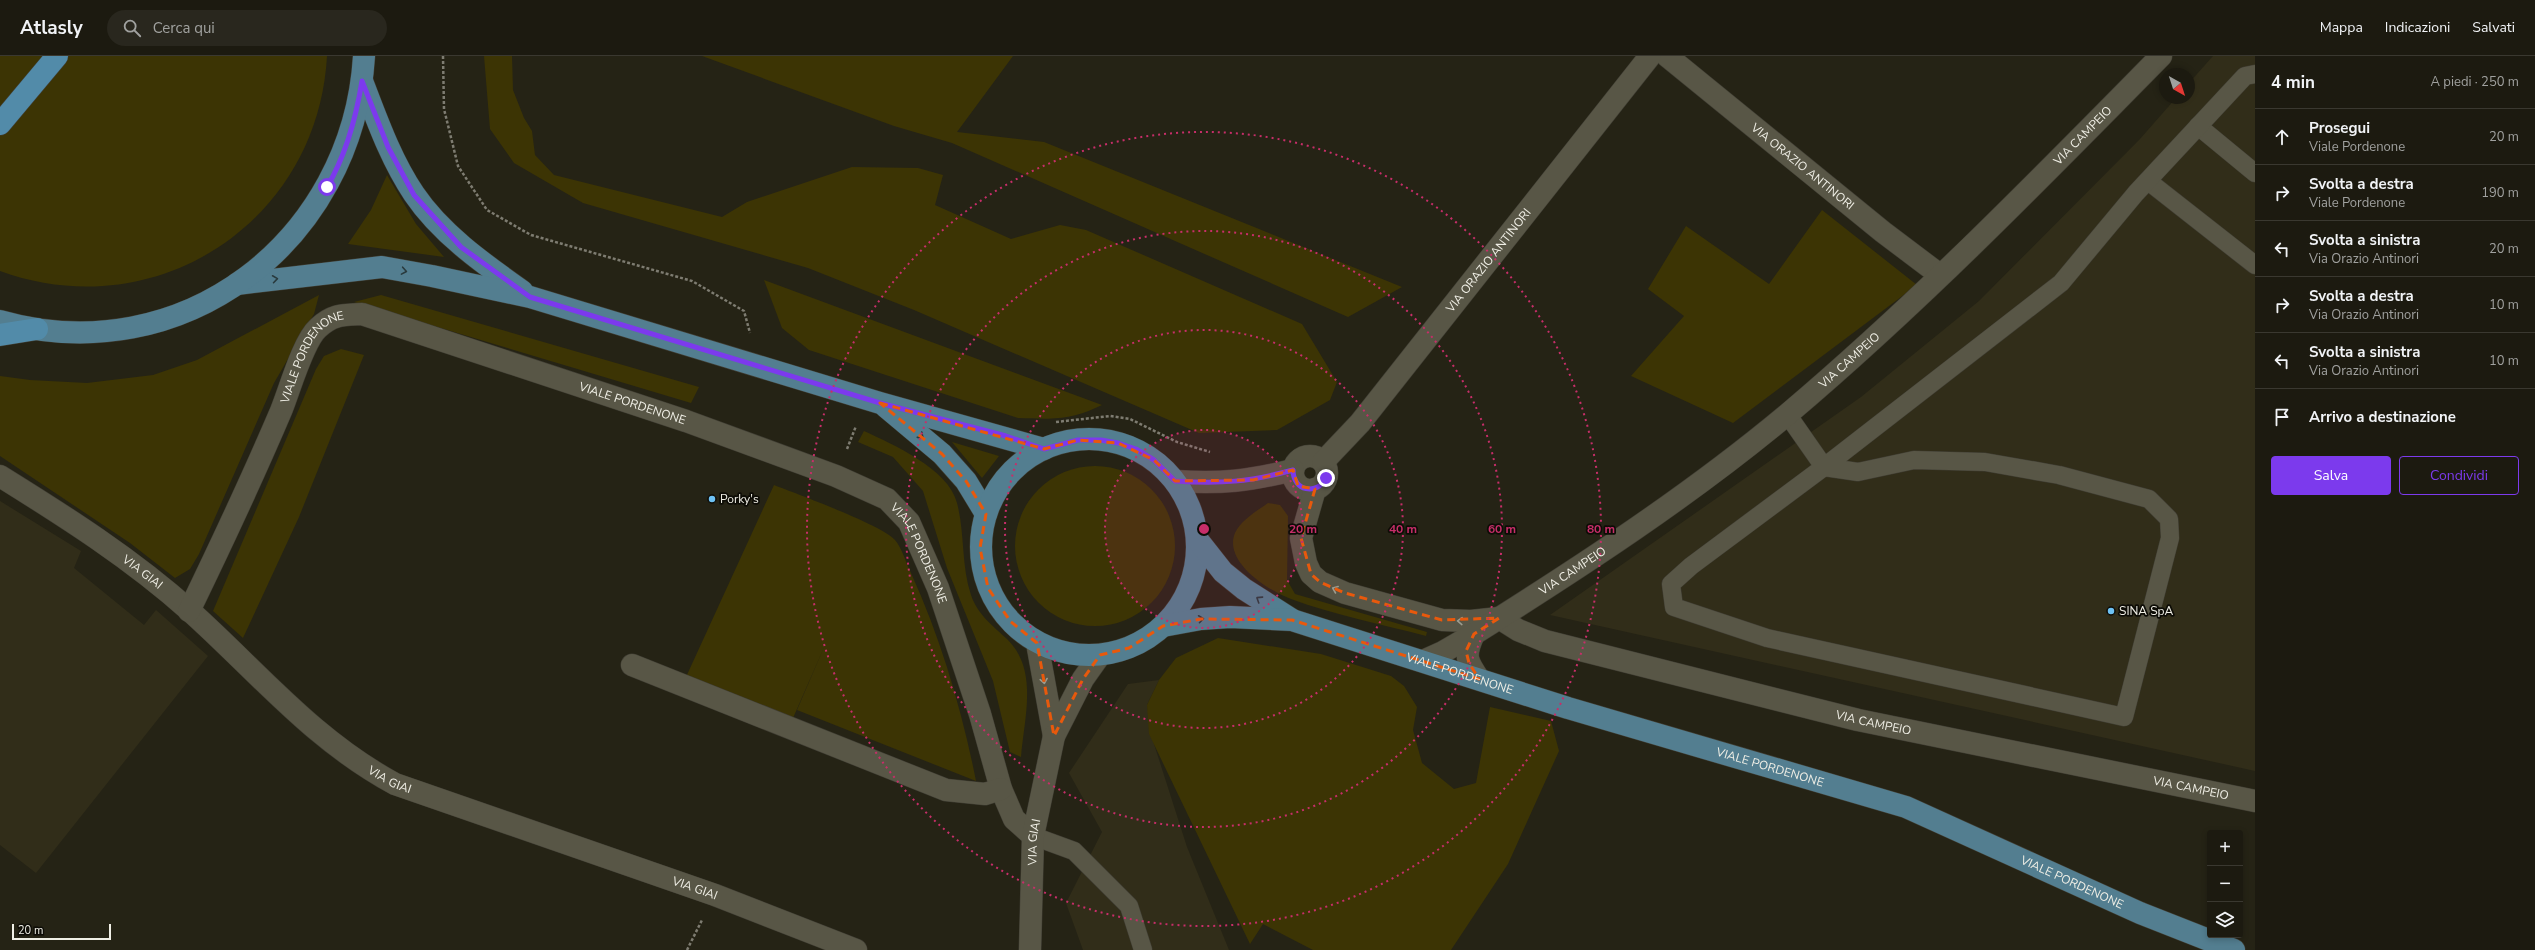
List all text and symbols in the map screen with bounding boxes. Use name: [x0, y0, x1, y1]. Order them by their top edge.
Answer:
search box: [107, 10, 387, 46]
text: Atlasly: [20, 15, 83, 41]
icon: search: [121, 17, 143, 39]
text: Cerca qui: [153, 18, 215, 38]
text: Mappa: [2320, 18, 2363, 37]
text: Indicazioni: [2385, 18, 2450, 37]
text: Salvati: [2472, 18, 2515, 37]
north arrow: [2159, 68, 2195, 104]
text: 4 min: [2271, 71, 2315, 94]
text: A piedi · 250 m: [2431, 73, 2519, 91]
street label: VIA CAMPEIO: [2049, 102, 2115, 169]
text: Prosegui: [2309, 118, 2370, 138]
street label: VIA ORAZIO ANTINORI: [1747, 119, 1858, 213]
icon: ahead: [2271, 126, 2293, 148]
text: 20 m: [2489, 128, 2519, 146]
text: Viale Pordenone: [2309, 138, 2405, 156]
text: Svolta a destra: [2309, 174, 2414, 194]
route start: [318, 178, 336, 196]
icon: right: [2271, 182, 2293, 204]
text: 190 m: [2481, 184, 2519, 202]
text: Viale Pordenone: [2309, 194, 2405, 212]
street label: VIA ORAZIO ANTINORI: [1442, 205, 1535, 317]
text: Svolta a sinistra: [2309, 230, 2420, 250]
icon: left: [2271, 238, 2293, 260]
text: 20 m: [2489, 240, 2519, 258]
text: Via Orazio Antinori: [2309, 250, 2419, 268]
one-way arrow: [401, 266, 407, 274]
one-way arrow: [272, 275, 278, 284]
text: Svolta a destra: [2309, 286, 2414, 306]
icon: right: [2271, 294, 2293, 316]
text: 10 m: [2489, 296, 2519, 314]
text: Via Orazio Antinori: [2309, 306, 2419, 324]
street label: VIALE PORDENONE: [276, 307, 345, 406]
street label: VIA CAMPEIO: [1815, 329, 1883, 393]
text: Svolta a sinistra: [2309, 342, 2420, 362]
icon: left: [2271, 350, 2293, 372]
text: 10 m: [2489, 352, 2519, 370]
text: Via Orazio Antinori: [2309, 362, 2419, 380]
street label: VIALE PORDENONE: [576, 378, 688, 428]
icon: arrive: [2271, 406, 2293, 428]
text: Arrivo a destinazione: [2309, 407, 2456, 427]
one-way arrow: [916, 432, 924, 439]
button: Salva: [2271, 456, 2391, 495]
button: Condividi: [2399, 456, 2519, 495]
route end: [1317, 469, 1335, 487]
place label: Porky's: [720, 491, 759, 507]
marker: Porky's: [707, 494, 717, 504]
street label: VIALE PORDENONE: [886, 499, 951, 605]
text: 20 m: [1289, 521, 1317, 537]
text: 40 m: [1389, 521, 1417, 537]
text: 60 m: [1488, 521, 1516, 537]
text: 80 m: [1587, 521, 1615, 537]
centre of rings: [1197, 522, 1211, 536]
street label: VIA CAMPEIO: [1535, 543, 1609, 599]
street label: VIA GIAI: [118, 551, 166, 593]
one-way arrow: [1331, 586, 1339, 594]
one-way arrow: [1256, 596, 1263, 604]
place label: SINA SpA: [2119, 603, 2174, 619]
marker: SINA SpA: [2106, 606, 2116, 616]
one-way arrow: [1198, 615, 1204, 624]
one-way arrow: [1457, 617, 1463, 625]
street label: VIALE PORDENONE: [1403, 649, 1515, 698]
one-way arrow: [1039, 678, 1048, 684]
street label: VIA CAMPEIO: [1833, 706, 1913, 739]
street label: VIALE PORDENONE: [1713, 744, 1826, 791]
street label: VIA GIAI: [364, 761, 414, 797]
street label: VIA CAMPEIO: [2151, 772, 2230, 803]
street label: VIA GIAI: [1024, 817, 1044, 867]
map controls: [2207, 830, 2243, 938]
button: +: [2207, 830, 2243, 866]
street label: VIALE PORDENONE: [2017, 852, 2126, 913]
button: −: [2207, 866, 2243, 902]
street label: VIA GIAI: [669, 872, 720, 903]
button: layers: [2207, 902, 2243, 938]
scale bar: [12, 922, 111, 941]
text: 20 m: [18, 923, 43, 938]

